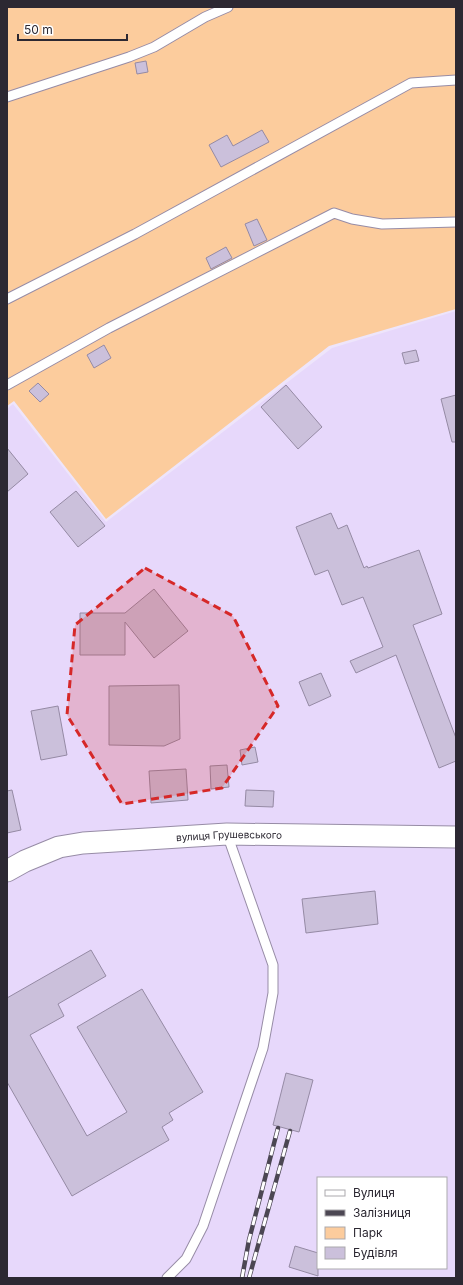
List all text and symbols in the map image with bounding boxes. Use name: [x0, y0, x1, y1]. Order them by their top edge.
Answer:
scale bar: [18, 16, 127, 42]
text: 50 m: [24, 22, 53, 37]
street label: вулиця Грушевського: [176, 828, 282, 843]
legend: [317, 1177, 447, 1269]
text: Вулиця: [353, 1185, 395, 1200]
text: Залізниця: [353, 1205, 411, 1220]
text: Парк: [353, 1225, 383, 1240]
text: Будівля: [353, 1245, 398, 1260]

